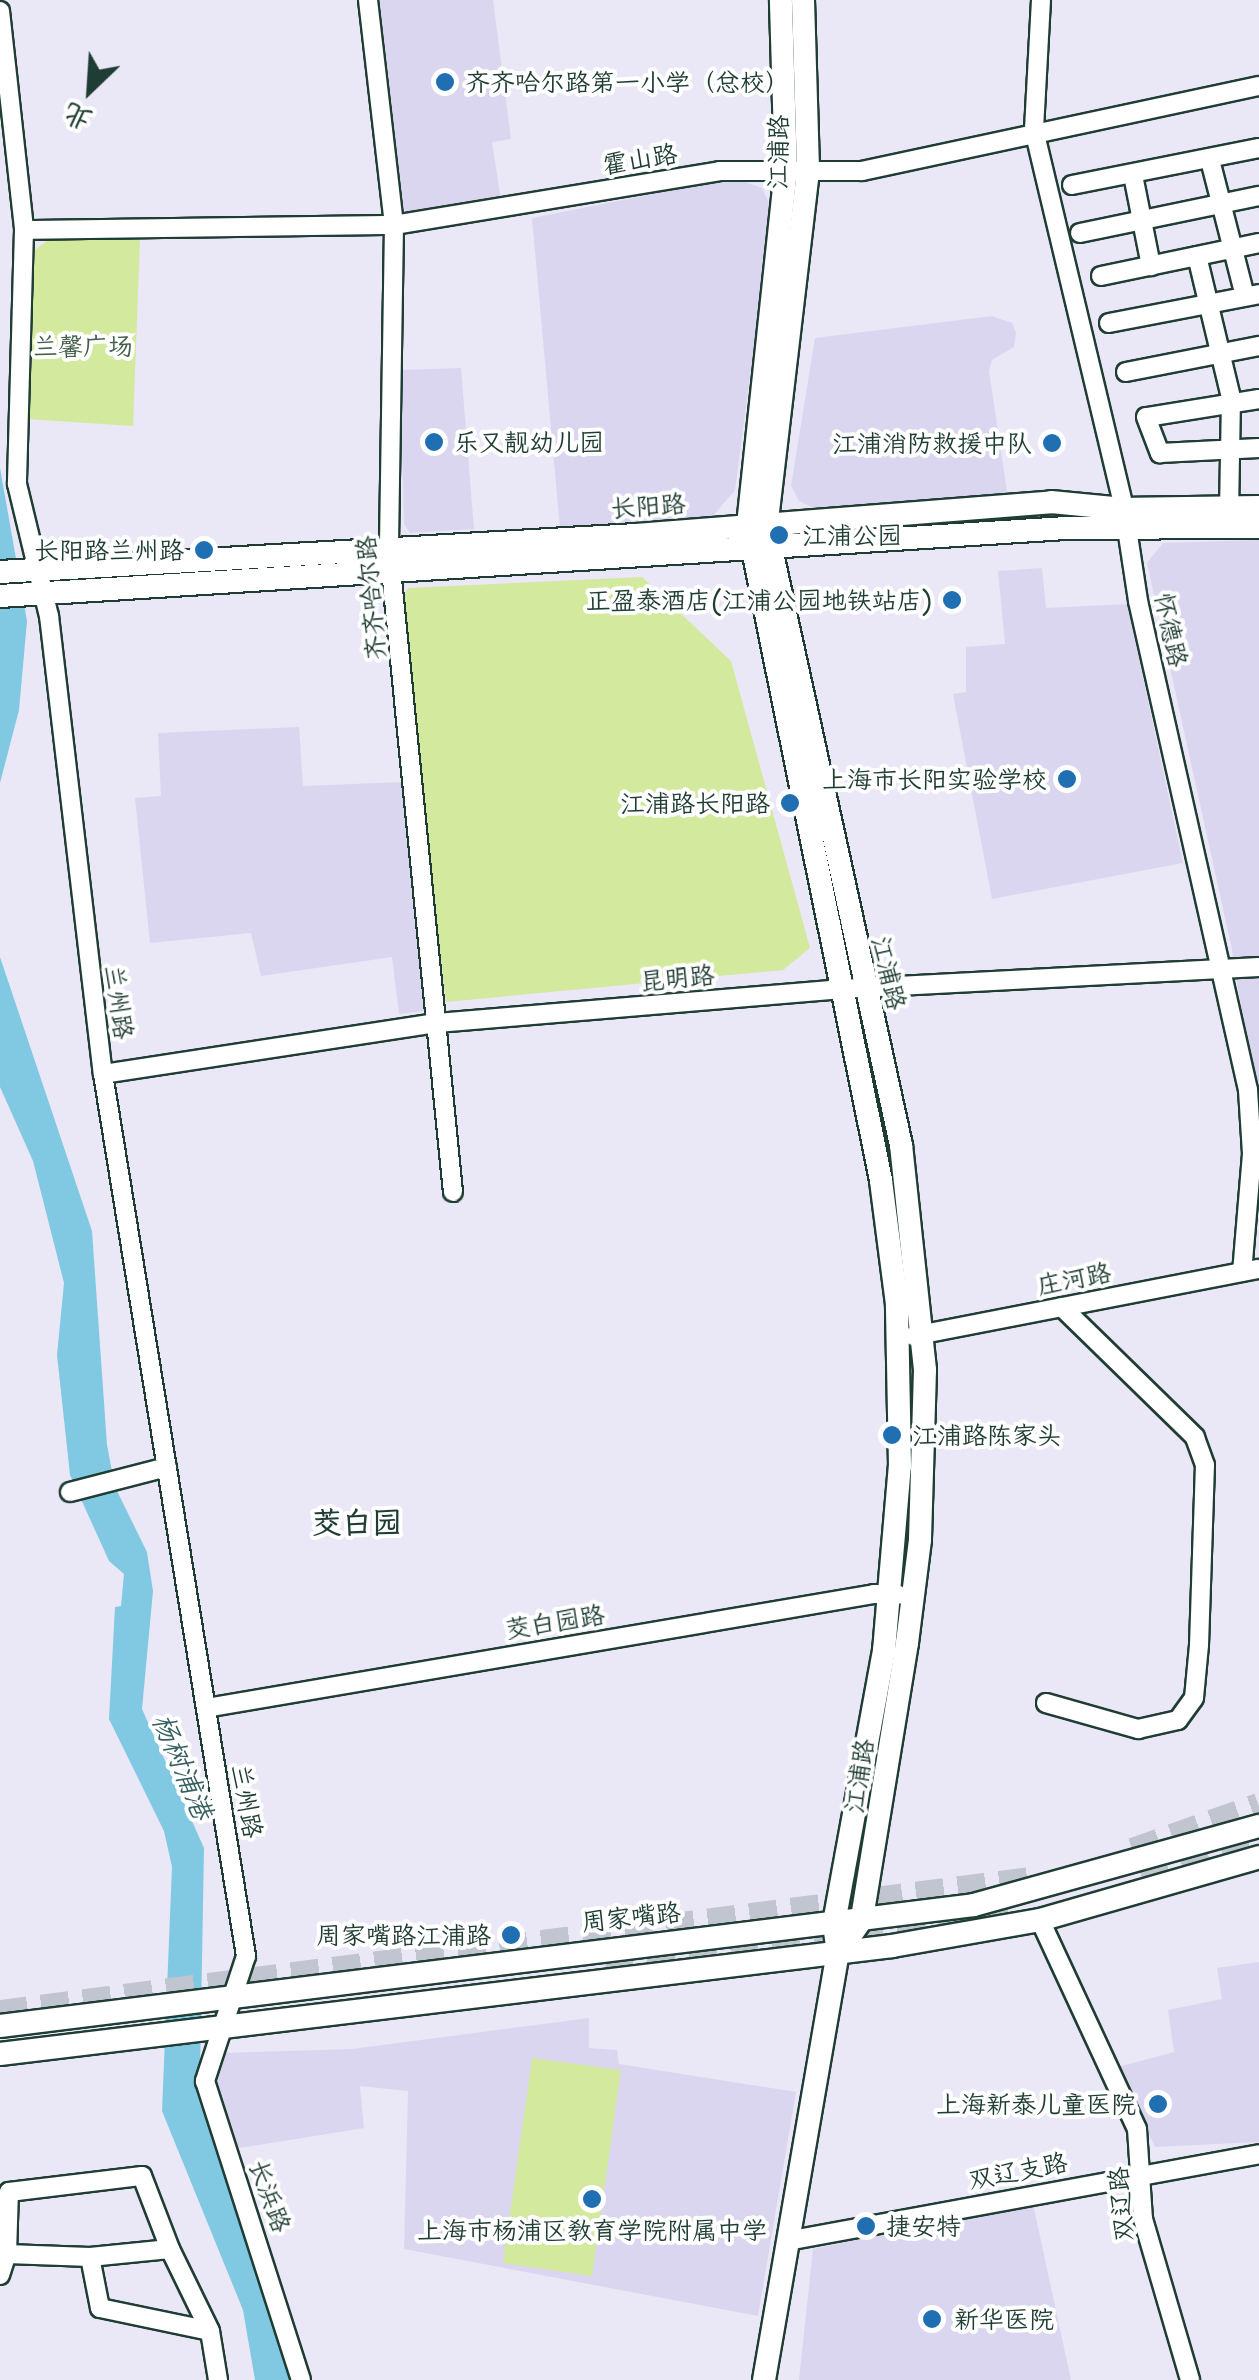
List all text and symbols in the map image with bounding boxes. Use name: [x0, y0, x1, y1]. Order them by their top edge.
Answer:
north arrow: [40, 40, 140, 140]
place label: 齐齐哈尔路第一小学（总校）: [465, 67, 790, 97]
marker: 齐齐哈尔路第一小学（总校）: [434, 71, 456, 93]
text: 北: [57, 94, 98, 140]
street label: 江浦路: [762, 114, 794, 190]
street label: 霍山路: [601, 138, 679, 180]
park label: 兰馨广场: [33, 331, 133, 361]
place label: 乐又靓幼儿园: [454, 427, 604, 457]
place label: 江浦消防救援中队: [832, 428, 1032, 458]
marker: 乐又靓幼儿园: [423, 431, 445, 453]
marker: 江浦消防救援中队: [1041, 432, 1063, 454]
street label: 长阳路: [610, 488, 686, 524]
place label: 江浦公园: [802, 520, 902, 550]
marker: 江浦公园: [766, 522, 792, 548]
street label: 齐齐哈尔路: [351, 534, 391, 662]
place label: 长阳路兰州路: [34, 535, 184, 565]
marker: 长阳路兰州路: [193, 539, 215, 561]
place label: 正盈泰酒店(江浦公园地铁站店): [586, 585, 932, 615]
marker: 正盈泰酒店(江浦公园地铁站店): [941, 589, 963, 611]
street label: 怀德路: [1149, 590, 1193, 670]
place label: 上海市长阳实验学校: [822, 764, 1047, 794]
marker: 上海市长阳实验学校: [1056, 768, 1078, 790]
place label: 江浦路长阳路: [620, 788, 770, 818]
marker: 江浦路长阳路: [779, 792, 801, 814]
street label: 江浦路: [866, 933, 912, 1013]
street label: 昆明路: [638, 960, 716, 996]
street label: 兰州路: [99, 963, 139, 1041]
street label: 庄河路: [1034, 1257, 1114, 1301]
place label: 江浦路陈家头: [912, 1420, 1062, 1450]
marker: 江浦路陈家头: [881, 1424, 903, 1446]
district label: 茭白园: [312, 1505, 402, 1541]
street label: 茭白园路: [503, 1599, 607, 1645]
water label: 杨树浦港: [146, 1708, 220, 1824]
street label: 江浦路: [838, 1737, 880, 1815]
street label: 兰州路: [226, 1761, 268, 1841]
street label: 周家嘴路: [580, 1897, 682, 1937]
place label: 周家嘴路江浦路: [316, 1920, 491, 1950]
marker: 周家嘴路江浦路: [500, 1924, 522, 1946]
place label: 上海新泰儿童医院: [936, 2089, 1136, 2119]
marker: 上海新泰儿童医院: [1145, 2091, 1171, 2117]
street label: 双辽支路: [966, 2147, 1070, 2195]
street label: 长浜路: [243, 2156, 297, 2236]
street label: 双辽路: [1103, 2165, 1139, 2243]
marker: 上海市杨浦区教育学院附属中学: [581, 2188, 603, 2210]
place label: 捷安特: [886, 2211, 961, 2241]
place label: 上海市杨浦区教育学院附属中学: [417, 2215, 767, 2245]
marker: 捷安特: [855, 2215, 877, 2237]
place label: 新华医院: [954, 2304, 1054, 2334]
marker: 新华医院: [919, 2306, 945, 2332]

